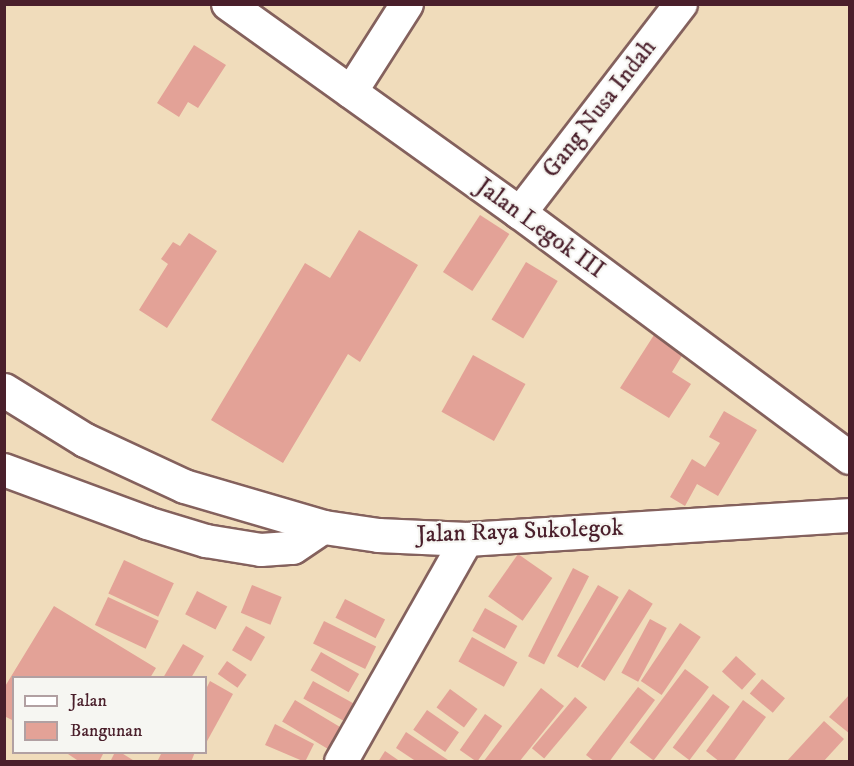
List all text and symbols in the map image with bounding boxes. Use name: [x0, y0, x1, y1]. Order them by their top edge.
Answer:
street label: Gang Nusa Indah: [537, 34, 663, 184]
street label: Jalan Legok III: [470, 173, 610, 285]
street label: Jalan Raya Sukolegok: [416, 514, 624, 550]
legend: [12, 676, 207, 754]
text: Jalan: [70, 690, 107, 712]
text: Bangunan: [70, 720, 142, 742]

